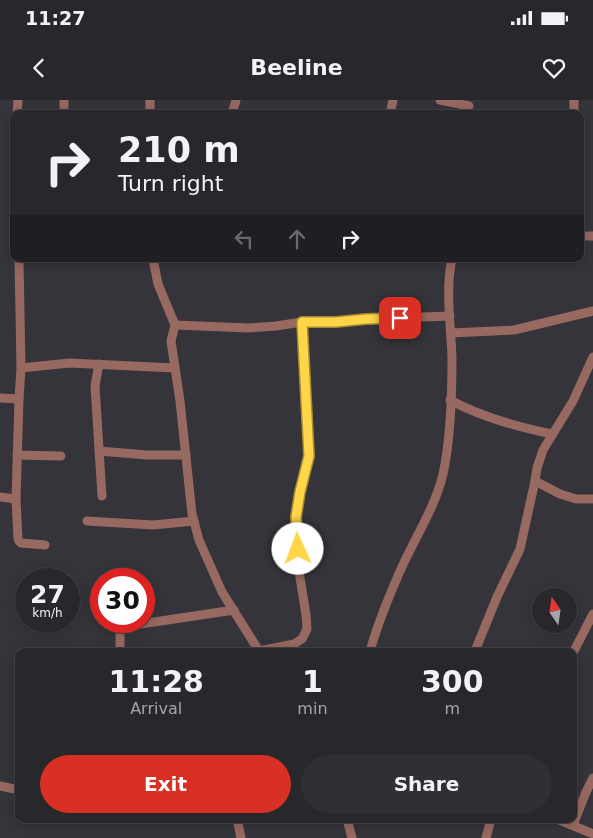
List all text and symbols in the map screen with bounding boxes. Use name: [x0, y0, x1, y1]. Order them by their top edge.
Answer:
text: 11:27: [25, 7, 85, 29]
icon: back: [25, 54, 53, 82]
icon: heart: [540, 54, 568, 82]
text: Beeline: [250, 55, 343, 80]
icon: right: [35, 130, 100, 195]
text: 210 m: [118, 130, 240, 170]
text: Turn right: [118, 171, 223, 196]
icon: left: [230, 225, 258, 253]
icon: ahead: [283, 225, 311, 253]
icon: right: [336, 225, 364, 253]
pin: [379, 297, 421, 339]
icon: arrive: [386, 304, 414, 332]
position arrow: [271, 522, 323, 574]
speed limit sign: 30: [90, 568, 155, 633]
text: 27: [30, 580, 65, 609]
north arrow: [532, 588, 578, 632]
map controls: [532, 588, 577, 633]
text: km/h: [32, 606, 63, 620]
text: 11:28: [108, 664, 204, 699]
text: 1: [302, 664, 323, 699]
text: 300: [421, 664, 484, 699]
text: Arrival: [130, 699, 182, 718]
text: min: [297, 699, 328, 718]
text: m: [444, 699, 460, 718]
button: Exit: [40, 755, 291, 813]
button: Share: [301, 755, 552, 813]

